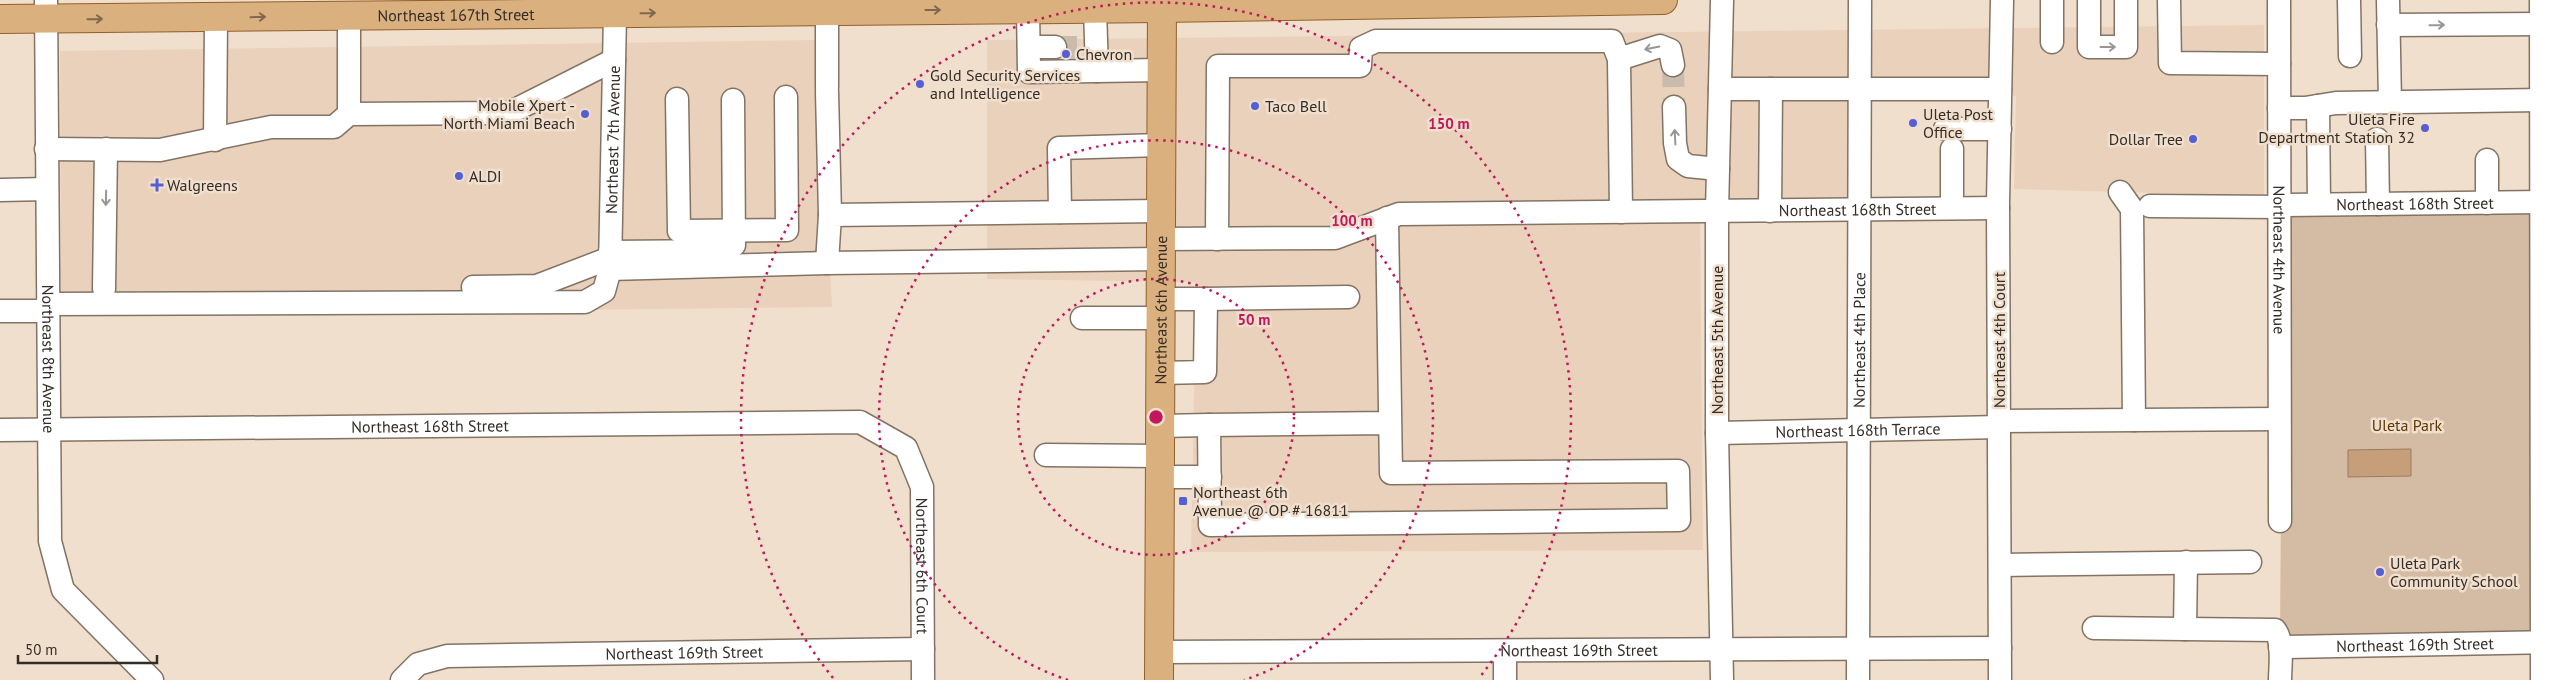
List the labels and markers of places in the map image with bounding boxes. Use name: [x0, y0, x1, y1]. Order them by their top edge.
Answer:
place label: Chevron: [1076, 44, 1132, 64]
marker: Chevron: [1060, 48, 1072, 60]
place label: Gold Security Services and Intelligence: [930, 65, 1081, 103]
marker: Gold Security Services and Intelligence: [914, 78, 926, 90]
place label: Mobile Xpert - North Miami Beach: [443, 95, 575, 133]
place label: Taco Bell: [1265, 96, 1327, 116]
marker: Taco Bell: [1249, 100, 1261, 112]
place label: Uleta Post Office: [1923, 104, 1994, 142]
marker: Mobile Xpert - North Miami Beach: [579, 108, 591, 120]
place label: Uleta Fire Department Station 32: [2258, 109, 2415, 147]
marker: Uleta Post Office: [1907, 117, 1919, 129]
marker: Uleta Fire Department Station 32: [2419, 122, 2431, 134]
place label: Dollar Tree: [2109, 129, 2183, 149]
marker: Dollar Tree: [2187, 133, 2199, 145]
place label: ALDI: [469, 166, 502, 186]
marker: ALDI: [453, 170, 465, 182]
place label: Walgreens: [167, 175, 238, 195]
marker: Walgreens: [151, 179, 163, 191]
centre of rings: [1147, 408, 1165, 426]
place label: Northeast 6th Avenue @ OP # 16811: [1193, 482, 1349, 520]
marker: Northeast 6th Avenue @ OP # 16811: [1177, 495, 1189, 507]
place label: Uleta Park Community School: [2390, 553, 2518, 591]
marker: Uleta Park Community School: [2374, 566, 2386, 578]

